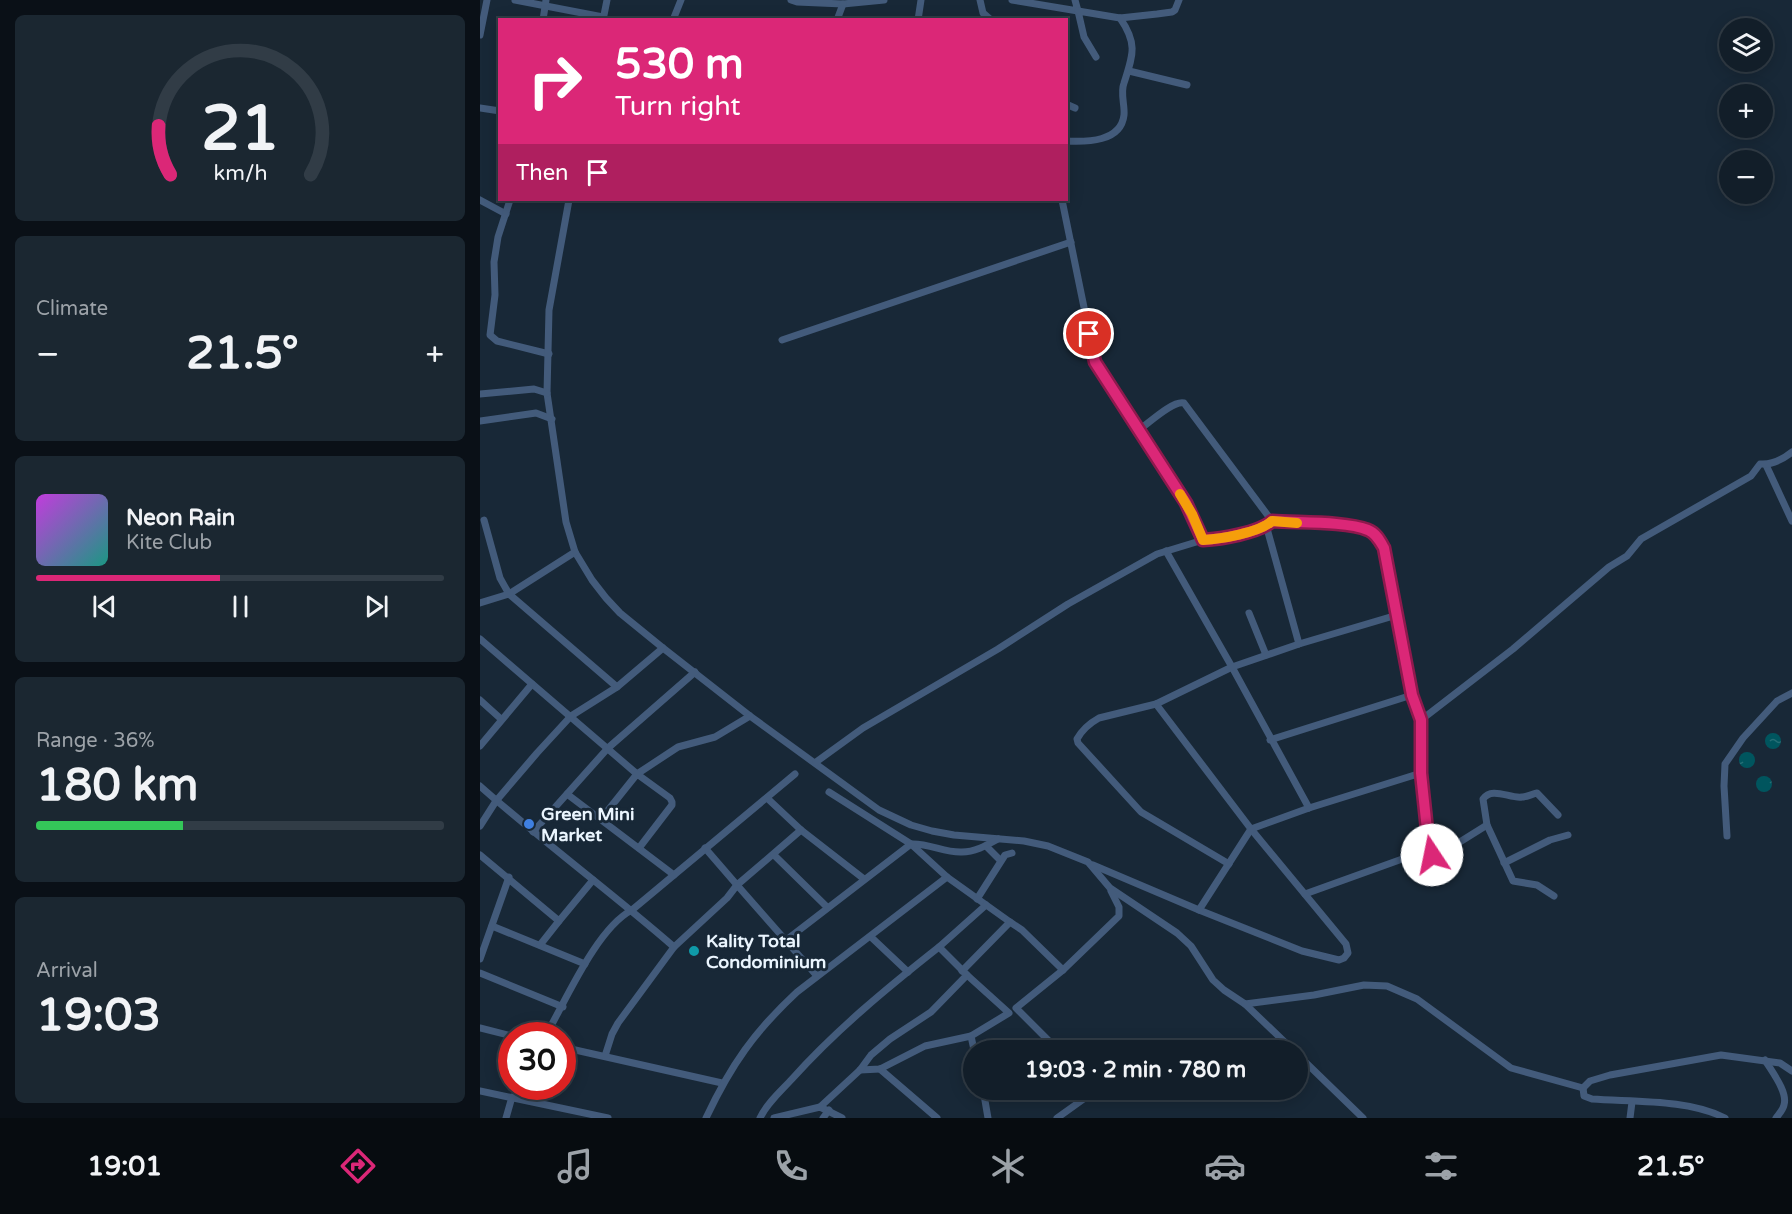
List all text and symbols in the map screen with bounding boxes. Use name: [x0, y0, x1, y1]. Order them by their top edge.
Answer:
map controls: [1719, 18, 1773, 204]
button: layers: [1719, 18, 1773, 72]
text: 530 m: [615, 39, 744, 90]
icon: right: [516, 42, 594, 120]
button: +: [1719, 84, 1773, 138]
text: Turn right: [615, 90, 741, 123]
text: 21: [201, 92, 279, 167]
button: −: [1719, 150, 1773, 204]
icon: arrive: [581, 156, 614, 189]
text: km/h: [213, 160, 267, 186]
text: Then: [516, 160, 569, 186]
text: Climate: [36, 297, 108, 321]
pin: [1063, 308, 1114, 359]
icon: arrive: [1072, 317, 1105, 350]
text: 21.5°: [186, 327, 299, 381]
text: −: [36, 335, 60, 374]
text: +: [425, 335, 444, 374]
text: Neon Rain: [126, 505, 235, 531]
text: Kite Club: [126, 531, 212, 555]
icon: previous: [88, 590, 121, 623]
icon: pause: [224, 590, 257, 623]
icon: next: [360, 590, 393, 623]
text: Range · 36%: [36, 729, 155, 753]
text: 180 km: [36, 759, 198, 813]
place label: Green Mini Market: [541, 803, 634, 846]
marker: Green Mini Market: [522, 817, 536, 831]
position arrow: [1400, 823, 1464, 887]
place label: Kality Total Condominium: [706, 930, 826, 973]
marker: Kality Total Condominium: [687, 944, 701, 958]
text: Arrival: [36, 959, 98, 983]
text: 19:03: [36, 989, 161, 1043]
speed limit sign: 30: [498, 1022, 576, 1100]
text: 19:03 · 2 min · 780 m: [1025, 1057, 1246, 1083]
icon: directions: [337, 1145, 379, 1187]
icon: music: [554, 1145, 596, 1187]
icon: phone: [770, 1145, 812, 1187]
icon: climate: [987, 1145, 1029, 1187]
icon: car: [1204, 1145, 1246, 1187]
icon: filters: [1420, 1145, 1462, 1187]
text: 19:01: [87, 1150, 162, 1183]
text: 21.5°: [1637, 1150, 1705, 1183]

